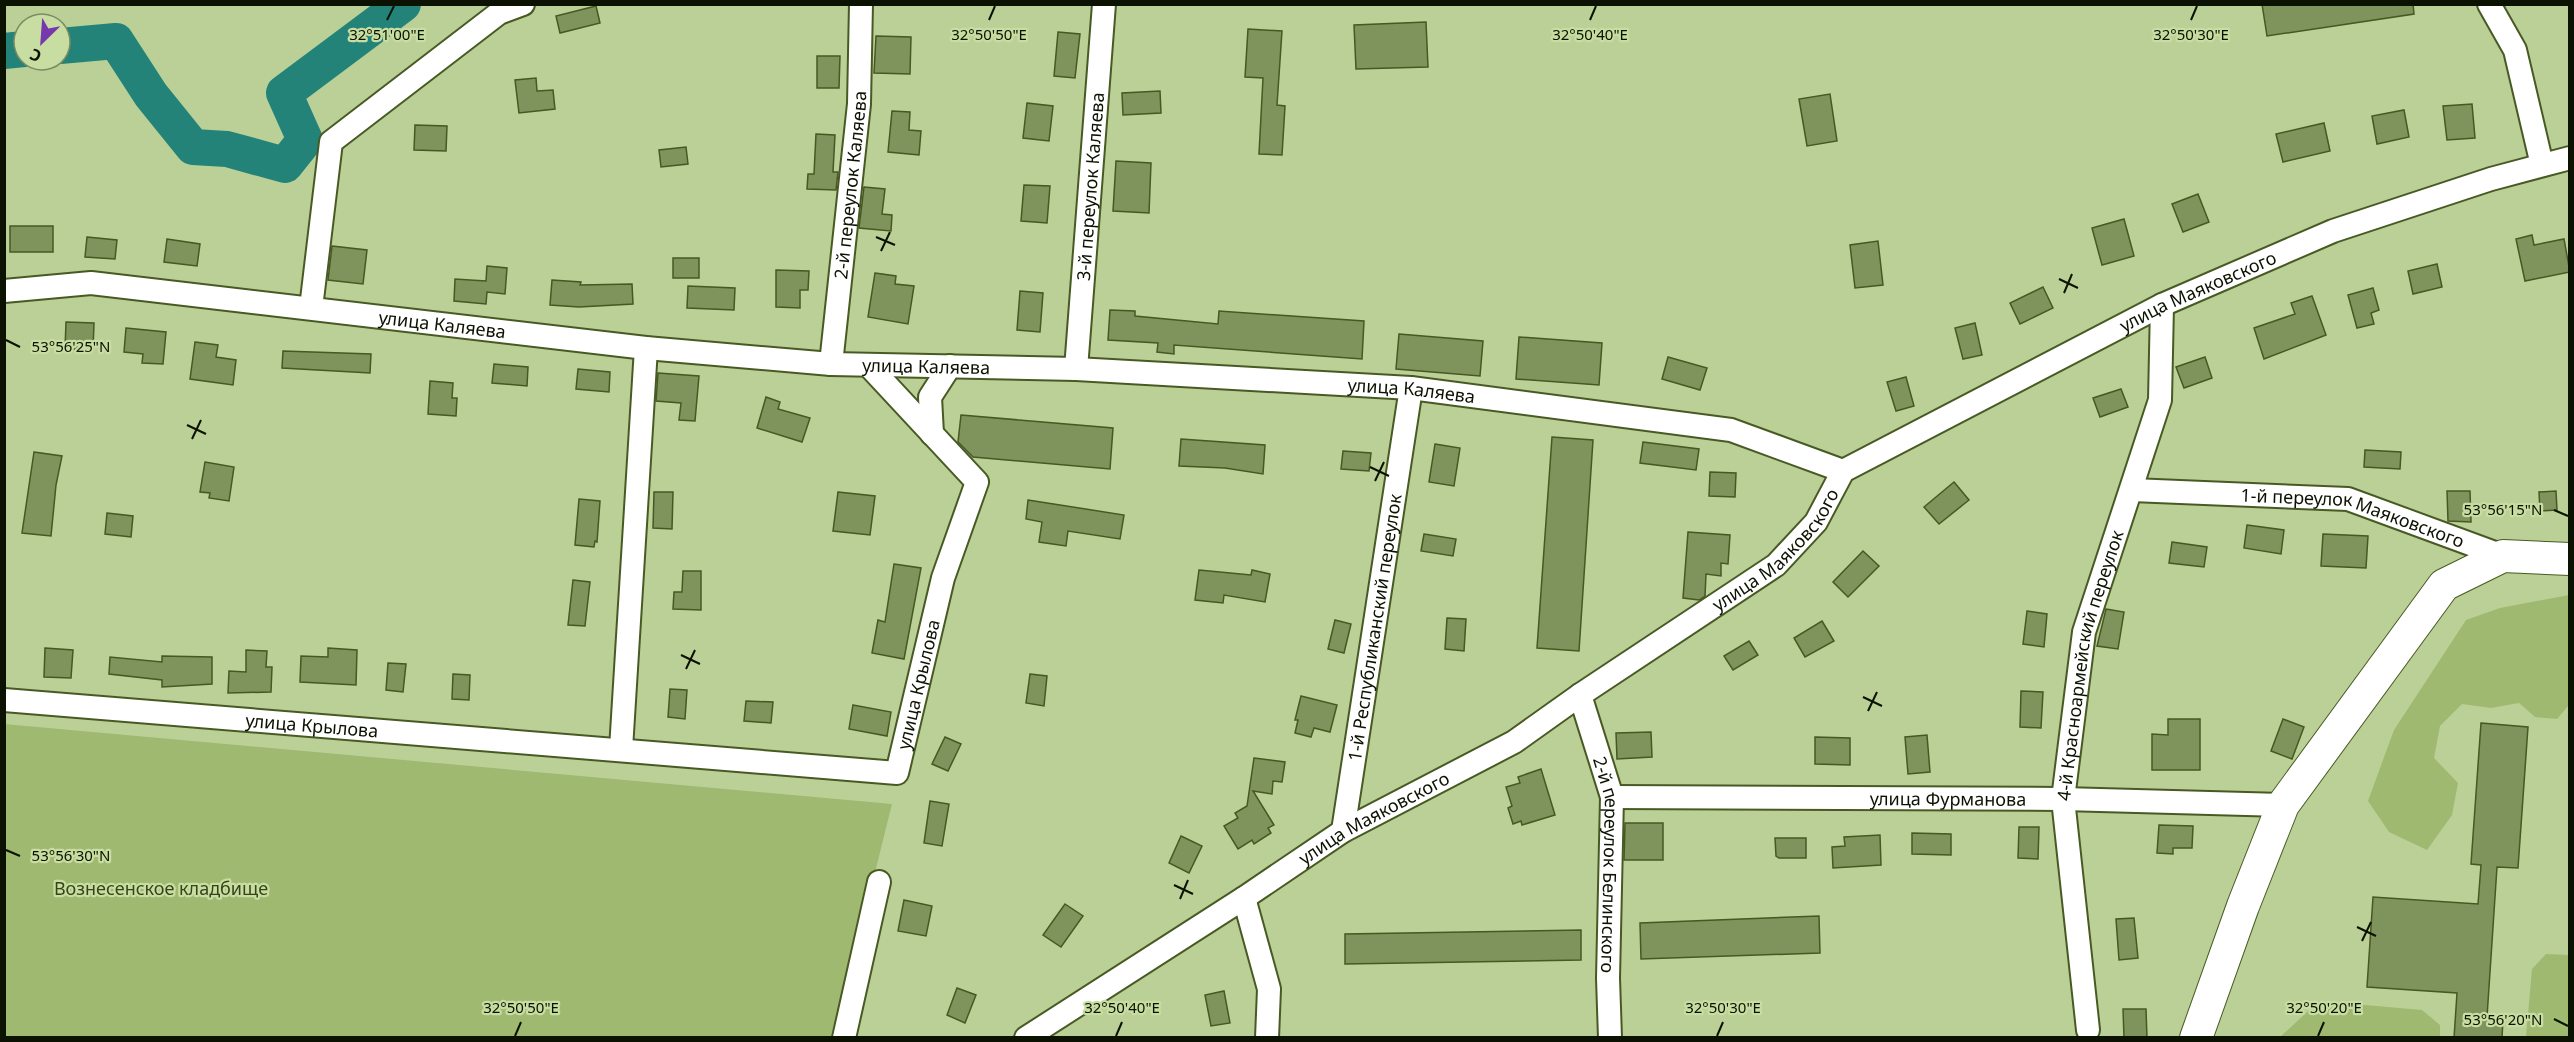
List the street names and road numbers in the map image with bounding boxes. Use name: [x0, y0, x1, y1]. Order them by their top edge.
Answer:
street label: 2-й переулок Каляева: [828, 91, 871, 280]
street label: 3-й переулок Каляева: [1071, 91, 1109, 282]
street label: улица Маяковского: [2115, 245, 2280, 337]
street label: улица Каляева: [377, 305, 507, 343]
street label: улица Каляева: [862, 353, 990, 379]
street label: улица Каляева: [1347, 372, 1477, 408]
street label: 1-й переулок Маяковского: [2240, 483, 2468, 553]
street label: улица Маяковского: [1707, 484, 1844, 616]
street label: 1-й Республиканский переулок: [1342, 492, 1407, 763]
street label: 4-й Красноармейский переулок: [2051, 527, 2129, 802]
street label: улица Крылова: [891, 617, 945, 752]
street label: улица Крылова: [245, 708, 379, 743]
street label: 2-й переулок Белинского: [1588, 753, 1624, 973]
street label: улица Маяковского: [1294, 766, 1453, 870]
street label: улица Фурманова: [1870, 786, 2026, 811]

